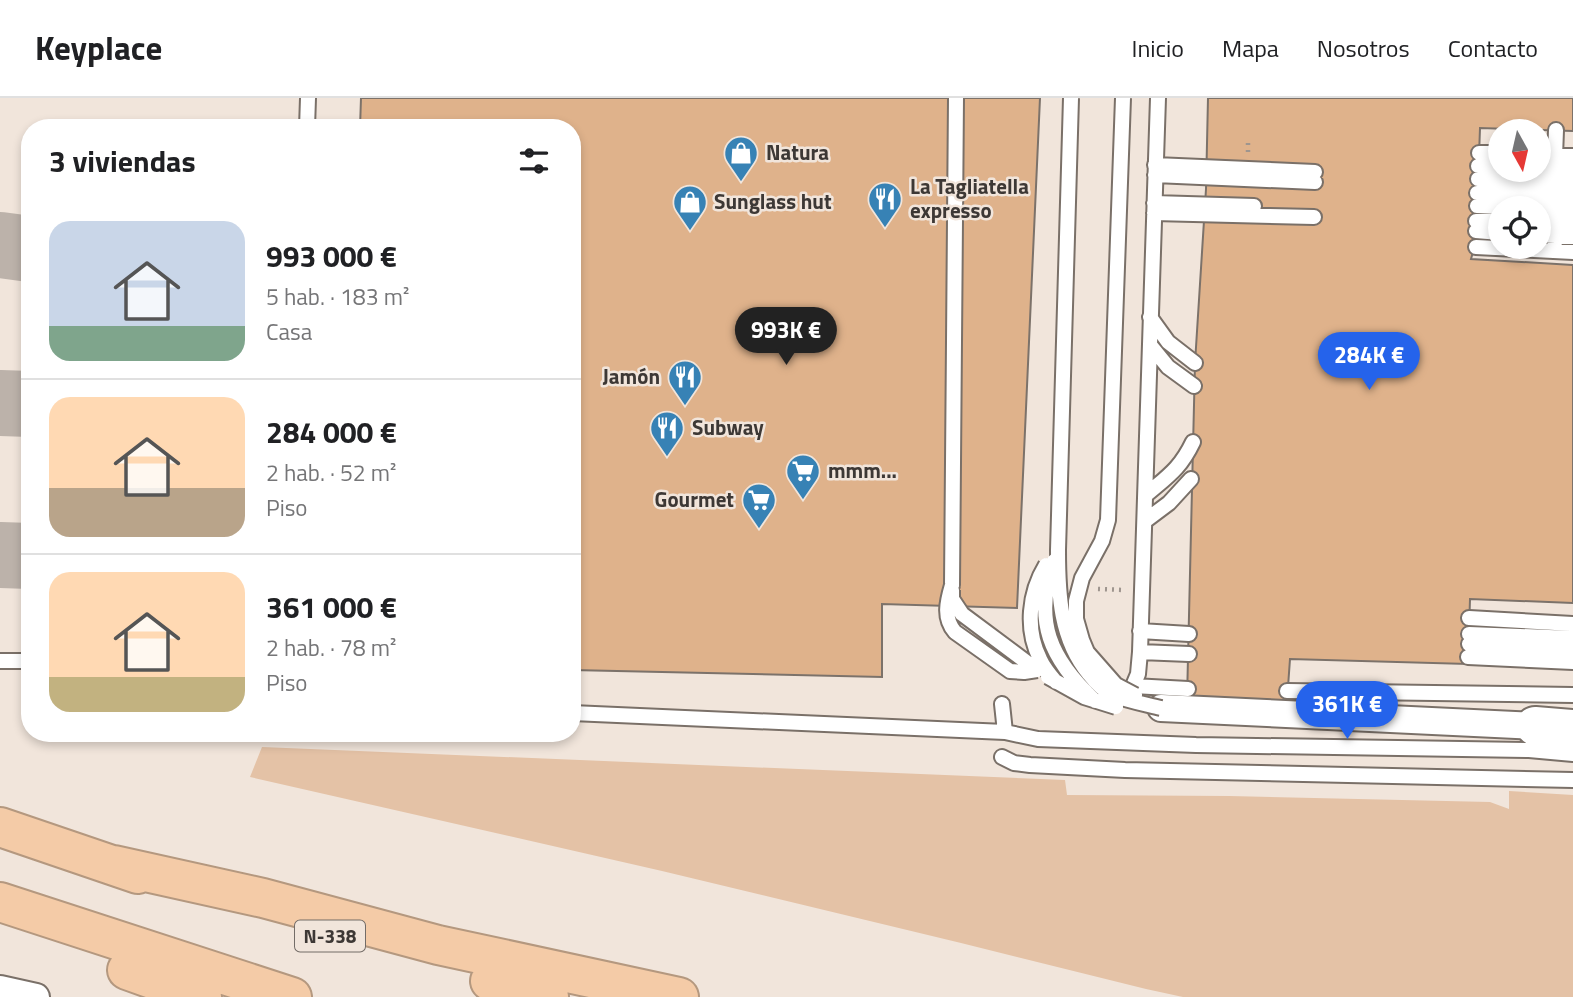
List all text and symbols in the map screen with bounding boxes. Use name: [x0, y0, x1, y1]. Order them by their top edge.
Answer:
text: Keyplace: [35, 23, 162, 73]
text: Inicio: [1132, 30, 1184, 66]
text: Mapa: [1222, 30, 1279, 66]
text: Nosotros: [1317, 30, 1410, 66]
text: Contacto: [1448, 30, 1538, 66]
north arrow: [1488, 119, 1550, 182]
map controls: [1488, 119, 1551, 259]
shop icon: Natura: [722, 134, 760, 183]
place label: Natura: [766, 136, 829, 168]
text: 3 viviendas: [49, 138, 196, 184]
icon: filters: [515, 142, 553, 180]
place label: La Tagliatella expresso: [910, 170, 1029, 226]
restaurant icon: La Tagliatella expresso: [866, 180, 904, 229]
shop icon: Sunglass hut: [671, 183, 709, 232]
place label: Sunglass hut: [714, 185, 832, 217]
button: locate: [1488, 196, 1551, 259]
text: 993 000 €: [266, 233, 397, 279]
icon: home: [105, 249, 189, 333]
text: 5 hab. · 183 m²: [266, 279, 409, 314]
pin: 993K €: [729, 308, 843, 367]
text: 993K €: [751, 312, 821, 347]
text: Casa: [266, 314, 312, 349]
pin: 284K €: [1312, 332, 1426, 392]
text: 284K €: [1334, 337, 1404, 372]
restaurant icon: Jamón: [666, 358, 704, 407]
place label: Jamón: [603, 360, 660, 392]
text: 284 000 €: [266, 409, 397, 455]
restaurant icon: Subway: [648, 409, 686, 458]
place label: Subway: [692, 411, 764, 443]
icon: home: [105, 425, 189, 509]
supermarket icon: mmm...: [784, 452, 822, 501]
place label: mmm...: [828, 454, 897, 486]
text: 2 hab. · 52 m²: [266, 455, 396, 490]
supermarket icon: Gourmet: [740, 481, 778, 530]
place label: Gourmet: [655, 483, 734, 515]
text: Piso: [266, 490, 308, 525]
text: 361 000 €: [266, 584, 397, 630]
icon: home: [105, 600, 189, 684]
text: 2 hab. · 78 m²: [266, 630, 396, 665]
text: Piso: [266, 665, 308, 700]
pin: 361K €: [1290, 682, 1404, 741]
text: 361K €: [1312, 686, 1382, 721]
road number: N-338: [295, 920, 365, 951]

